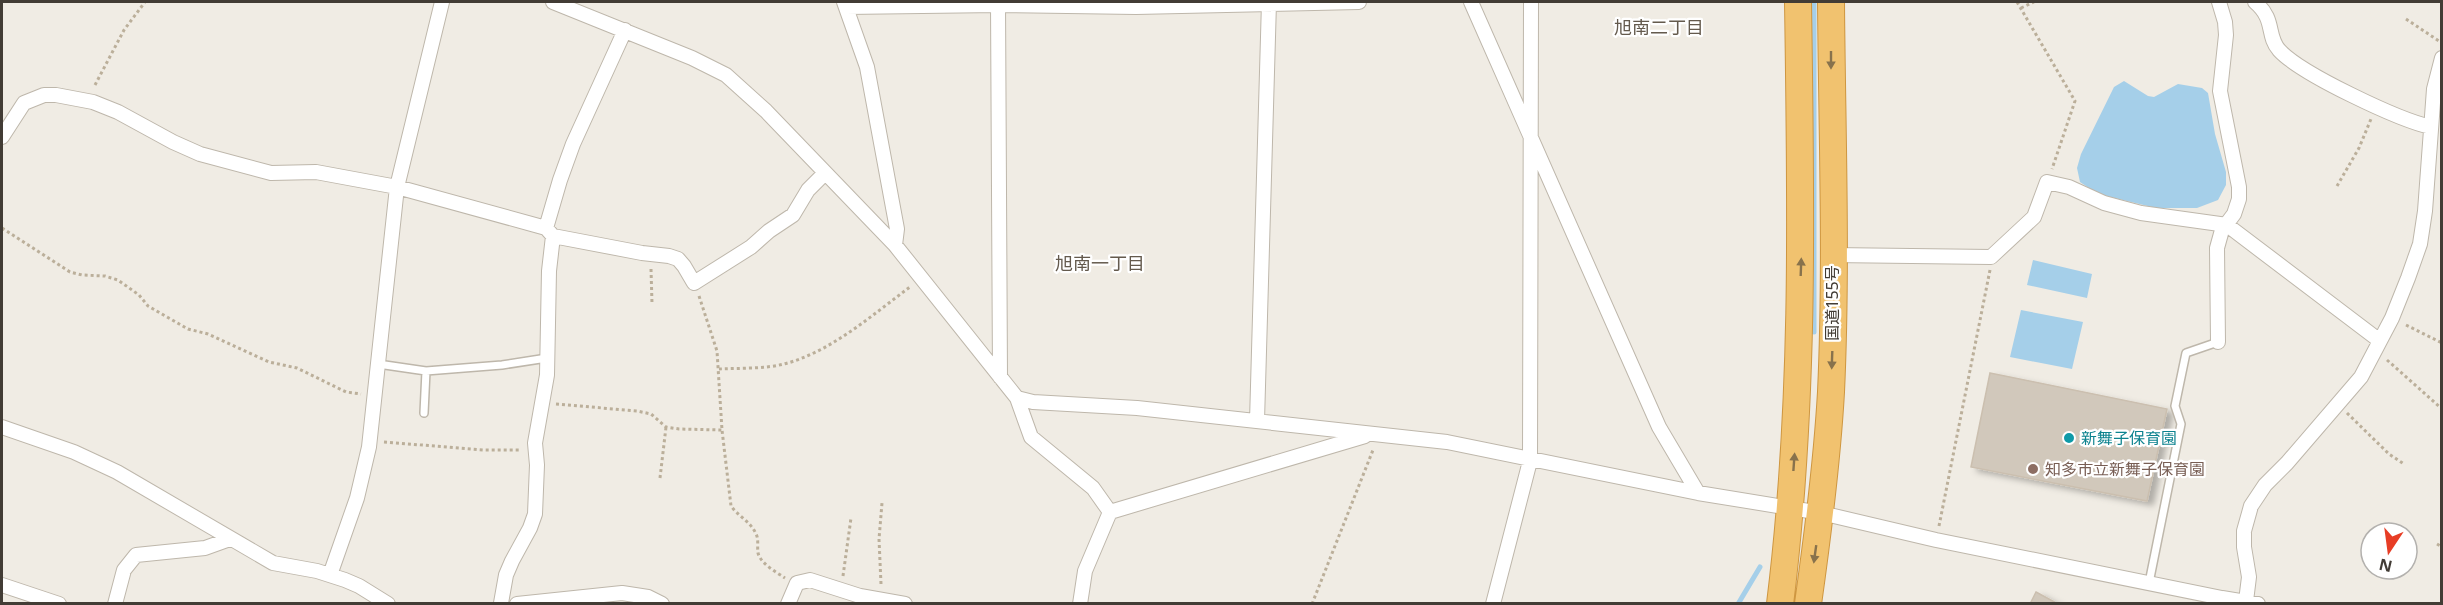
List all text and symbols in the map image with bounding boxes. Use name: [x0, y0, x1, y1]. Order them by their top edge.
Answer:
district label: 旭南二丁目: [1614, 15, 1704, 39]
one-way arrow: [1826, 50, 1836, 69]
district label: 旭南一丁目: [1055, 251, 1145, 275]
one-way arrow: [1796, 257, 1806, 276]
street label: 国道155号: [1821, 265, 1843, 341]
one-way arrow: [1827, 350, 1836, 369]
place label: 新舞子保育園: [2081, 427, 2177, 449]
marker: 新舞子保育園: [2062, 431, 2076, 445]
one-way arrow: [1789, 452, 1798, 471]
place label: 知多市立新舞子保育園: [2045, 458, 2205, 480]
marker: 知多市立新舞子保育園: [2026, 462, 2040, 476]
north arrow: [2359, 521, 2419, 581]
one-way arrow: [1811, 545, 1820, 564]
text: N: [2377, 553, 2394, 578]

